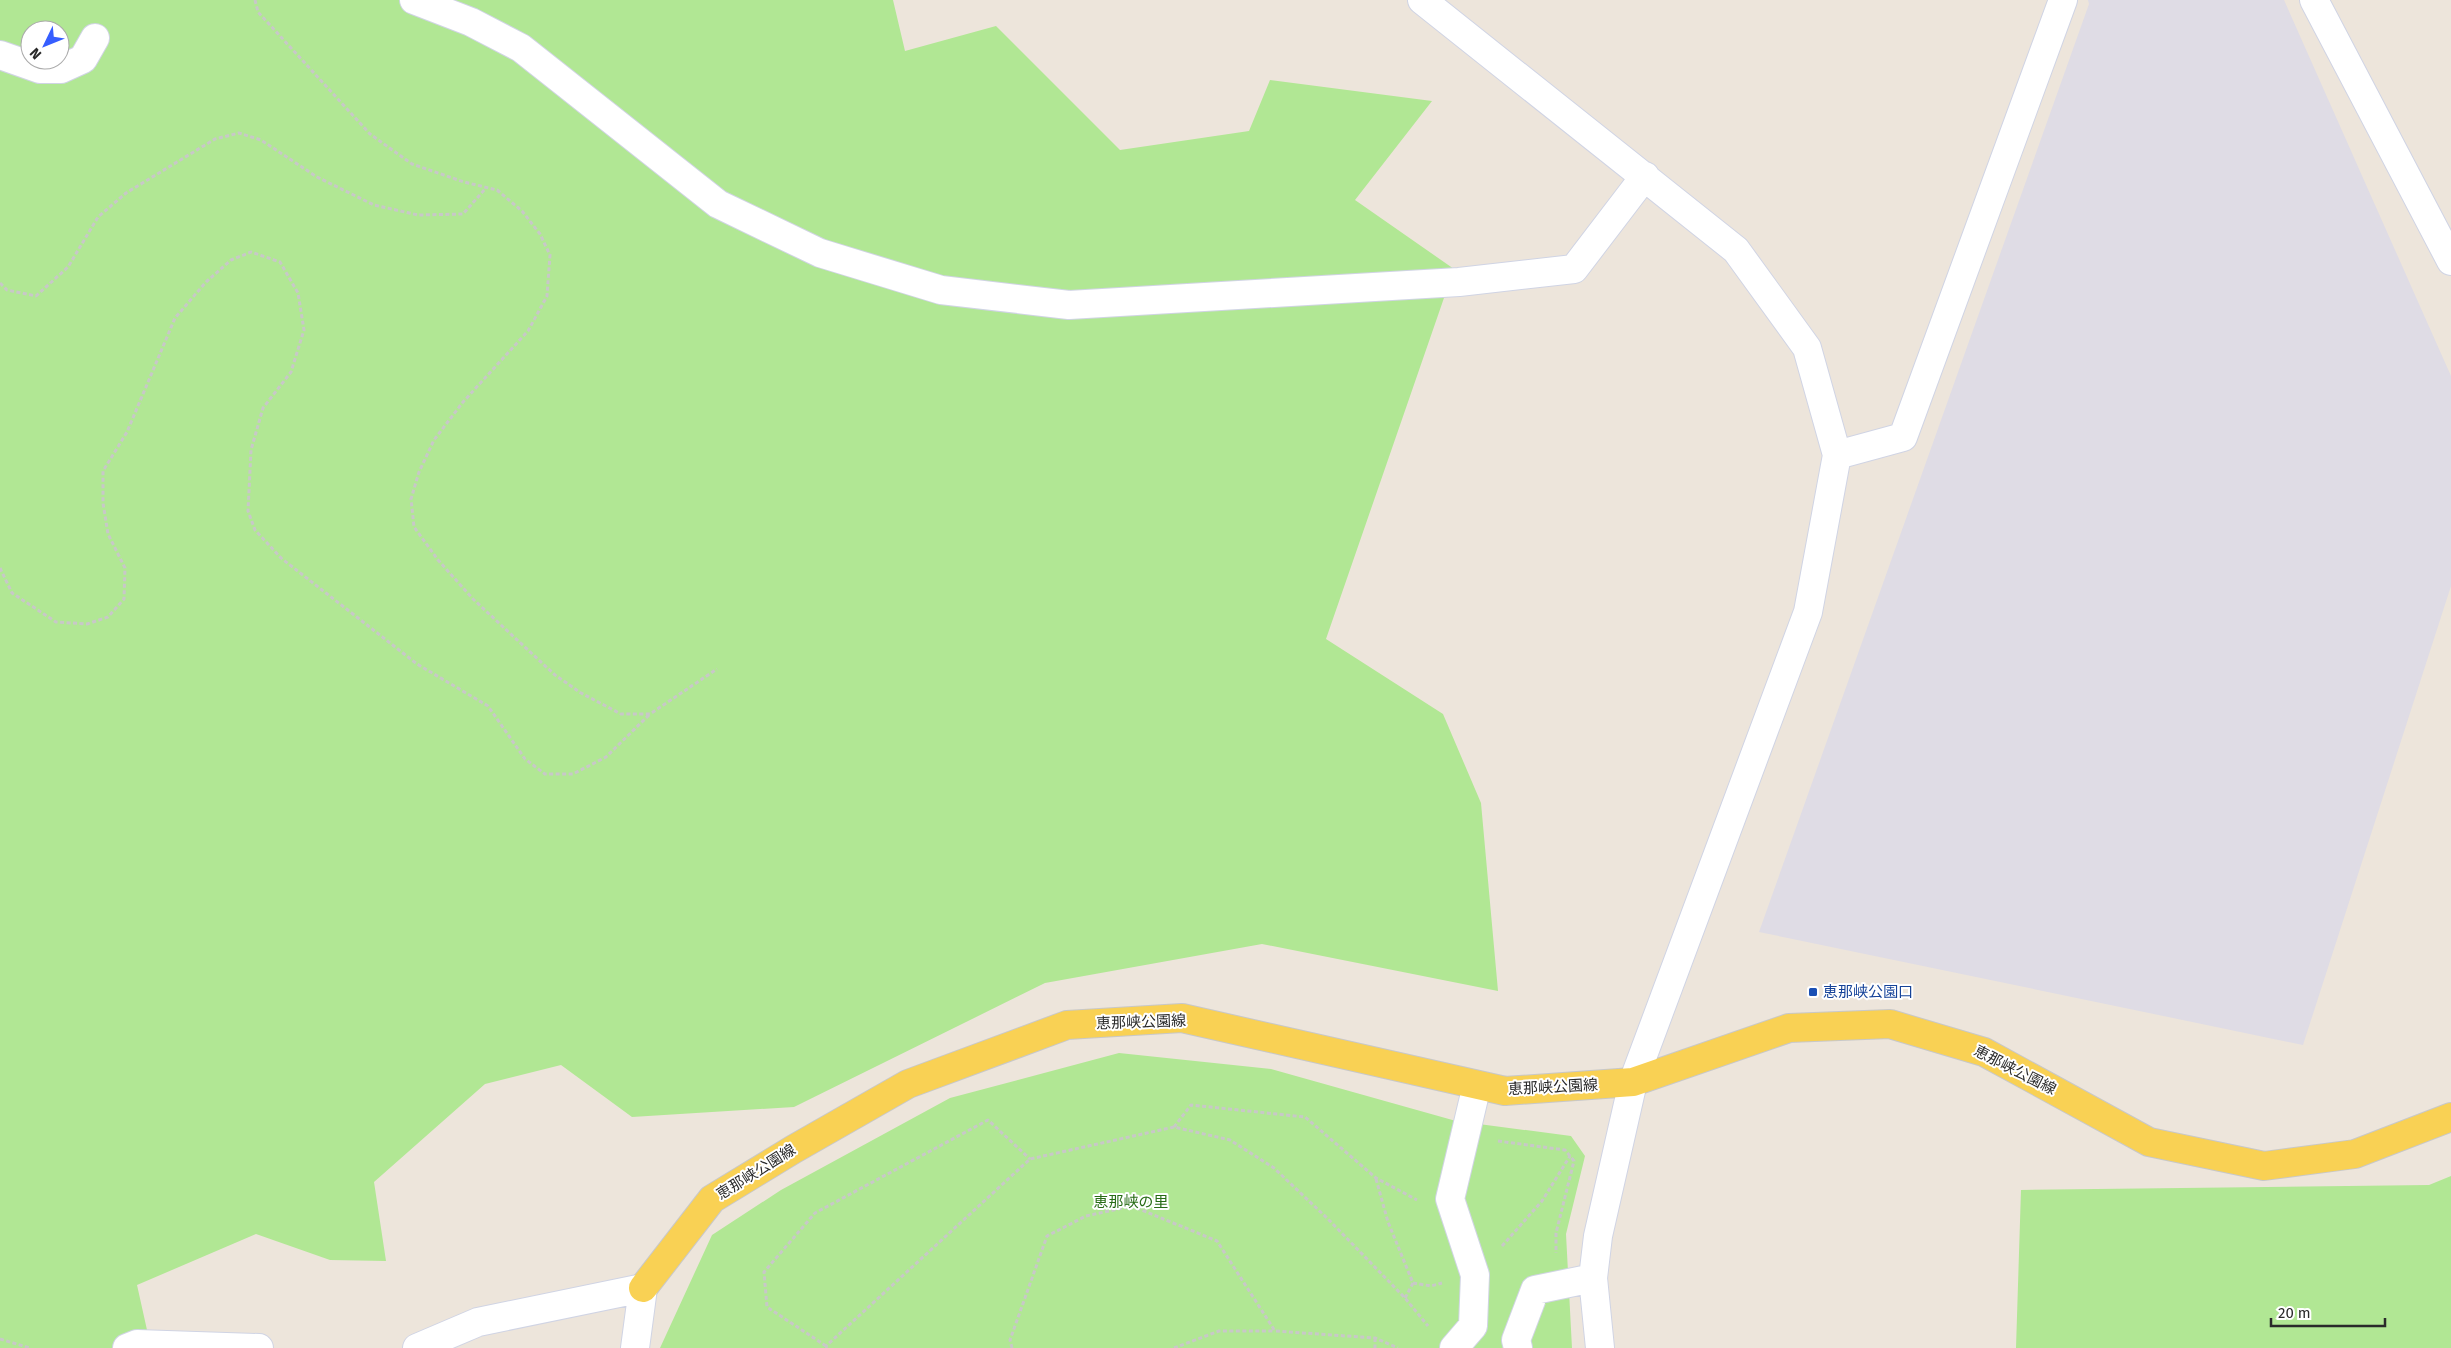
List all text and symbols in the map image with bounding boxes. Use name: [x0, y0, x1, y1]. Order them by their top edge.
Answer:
north arrow: [20, 20, 70, 70]
text: N: [26, 44, 45, 63]
place label: 恵那峡公園口: [1823, 983, 1913, 1001]
marker: 恵那峡公園口: [1807, 986, 1819, 998]
street label: 恵那峡公園線: [1096, 1011, 1186, 1033]
street label: 恵那峡公園線: [1971, 1042, 2059, 1098]
street label: 恵那峡公園線: [1508, 1076, 1598, 1098]
street label: 恵那峡公園線: [713, 1141, 799, 1203]
park label: 恵那峡の里: [1093, 1193, 1169, 1211]
scale bar: [2271, 1296, 2385, 1328]
text: 20 m: [2278, 1304, 2311, 1322]

